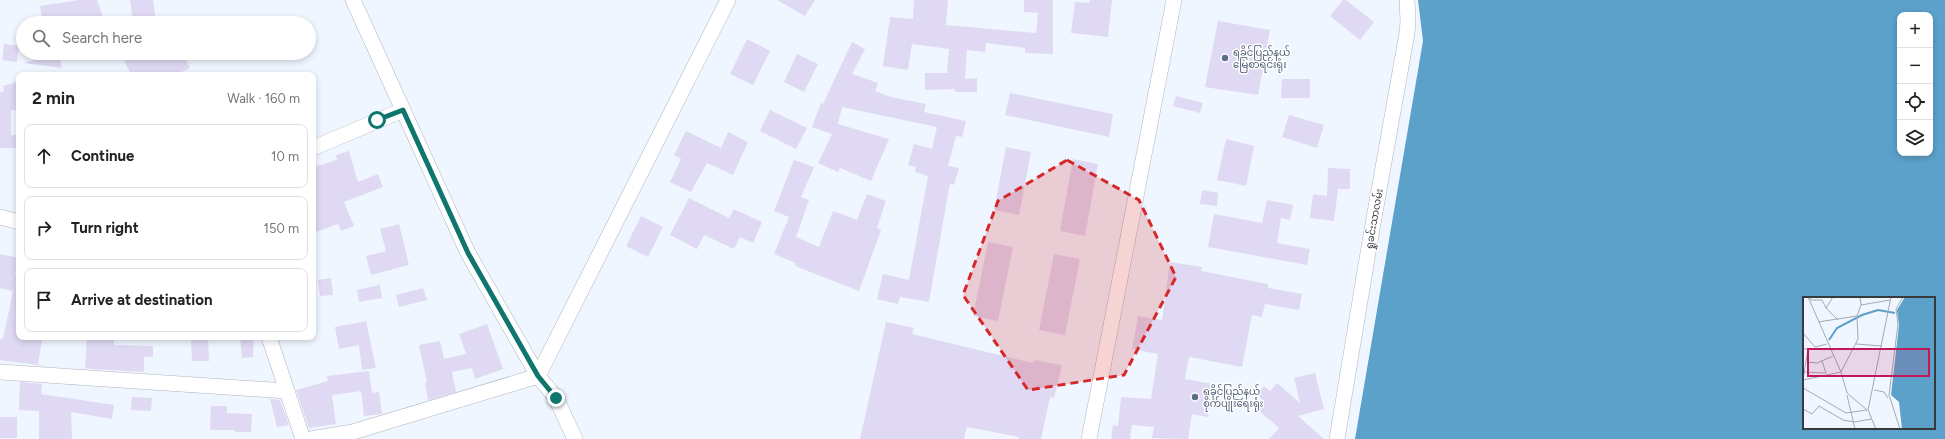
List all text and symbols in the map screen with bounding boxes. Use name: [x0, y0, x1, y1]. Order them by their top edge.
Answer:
map controls: [1897, 12, 1933, 156]
button: +: [1897, 12, 1933, 48]
search box: [16, 16, 316, 60]
icon: search: [30, 27, 52, 49]
text: Search here: [62, 29, 142, 47]
place label: ရခိုင်ပြည်နယ် မြေစာရင်းရုံး: [1233, 45, 1290, 73]
button: −: [1897, 48, 1933, 84]
marker: ရခိုင်ပြည်နယ် မြေစာရင်းရုံး: [1220, 53, 1230, 63]
button: locate: [1897, 84, 1933, 120]
text: 2 min: [32, 88, 75, 108]
text: Walk · 160 m: [227, 91, 300, 106]
route start: [368, 111, 386, 129]
button: layers: [1897, 120, 1933, 156]
icon: ahead: [33, 145, 55, 167]
text: Continue: [71, 147, 134, 165]
text: 10 m: [271, 149, 299, 164]
street label: ရှုခင်းသာလမ်း: [1361, 187, 1388, 251]
icon: right: [33, 217, 55, 239]
text: Turn right: [71, 219, 139, 237]
text: 150 m: [264, 221, 299, 236]
icon: arrive: [33, 289, 55, 311]
text: Arrive at destination: [71, 291, 212, 309]
inset map: [1803, 297, 1935, 429]
place label: ရခိုင်ပြည်နယ် စိုက်ပျိုးရေးရုံး: [1203, 384, 1263, 412]
route end: [547, 389, 565, 407]
marker: ရခိုင်ပြည်နယ် စိုက်ပျိုးရေးရုံး: [1190, 392, 1200, 402]

